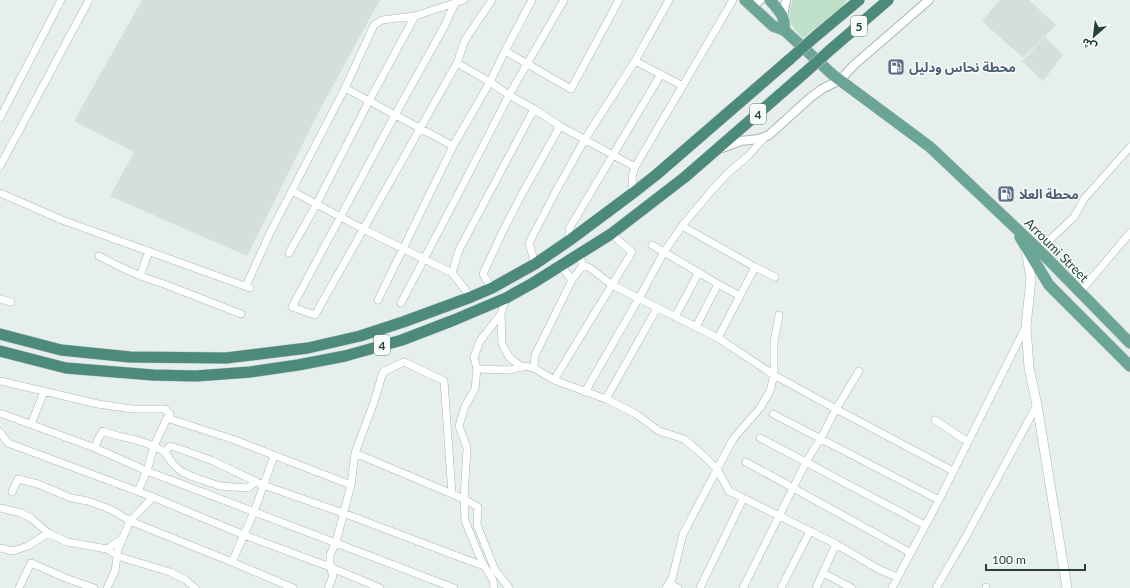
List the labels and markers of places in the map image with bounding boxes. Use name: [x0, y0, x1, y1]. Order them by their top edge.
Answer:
fuel station icon: محطة نحاس ودليل: [886, 57, 906, 77]
place label: محطة نحاس ودليل: [909, 59, 1016, 75]
fuel station icon: محطة العلا: [996, 184, 1016, 204]
place label: محطة العلا: [1019, 186, 1079, 202]

